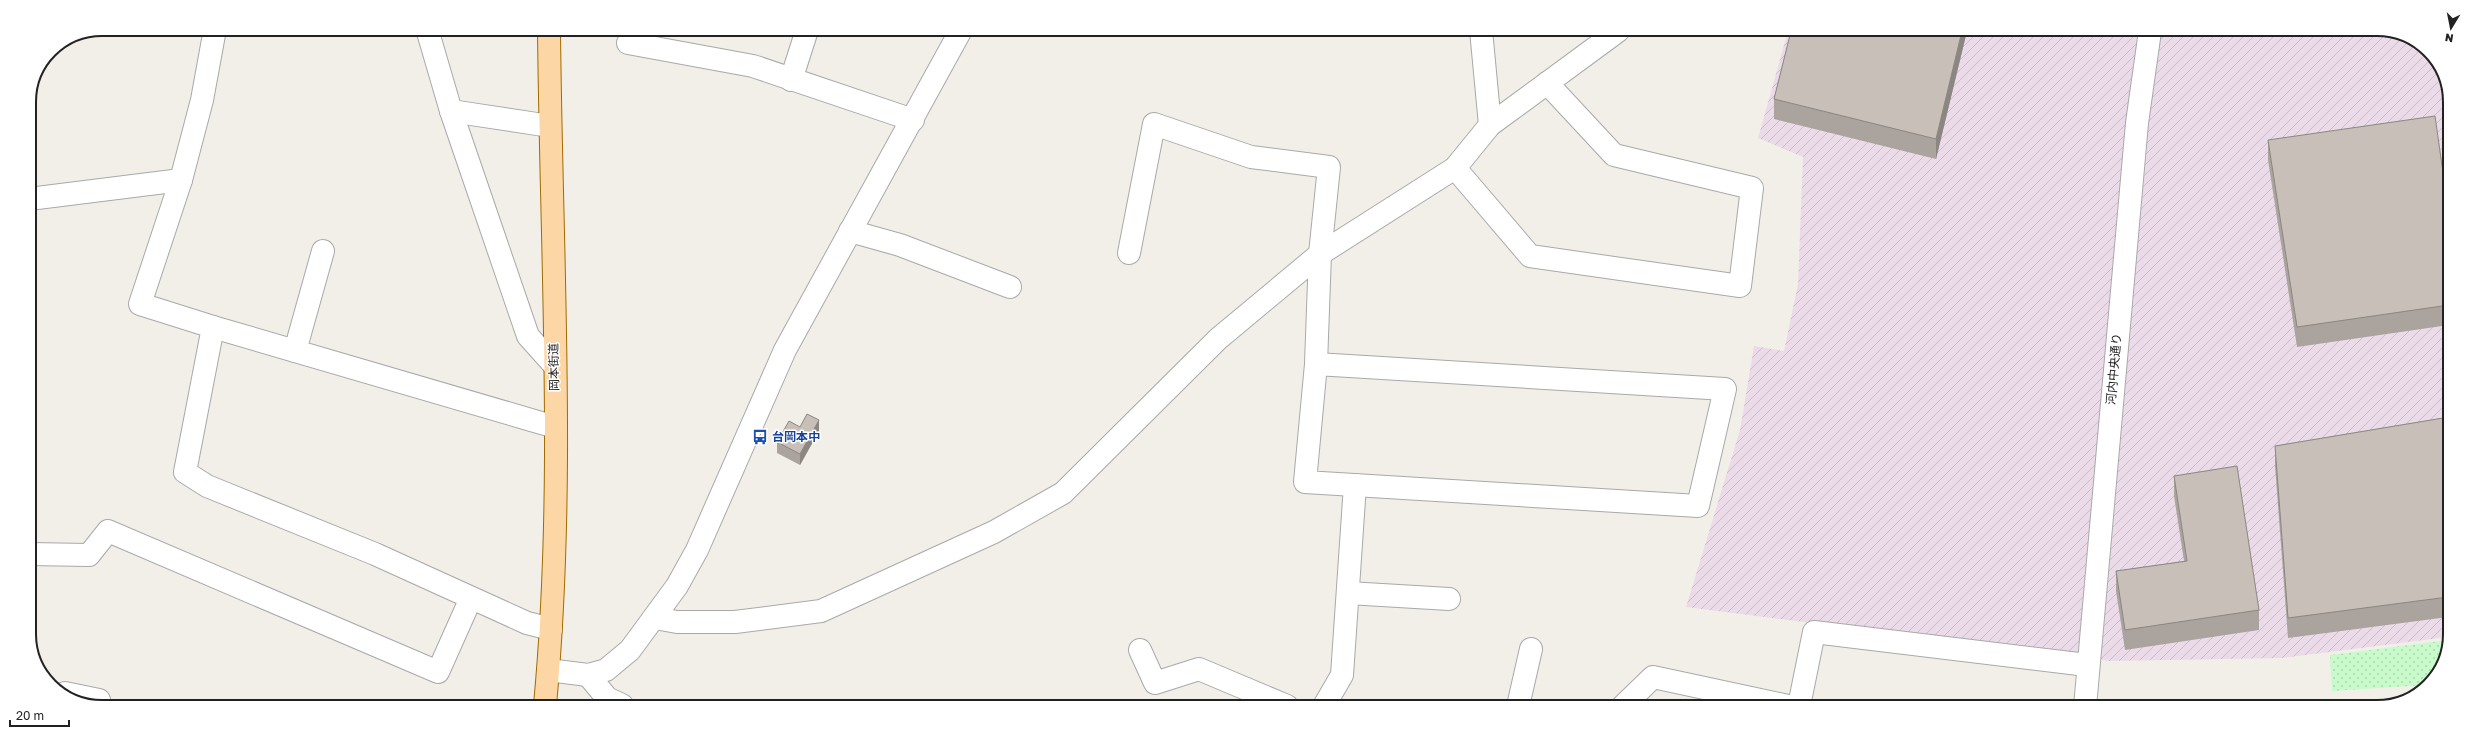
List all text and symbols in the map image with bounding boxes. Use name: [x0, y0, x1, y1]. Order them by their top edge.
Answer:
north arrow: [2431, 8, 2471, 48]
text: N: [2444, 31, 2454, 45]
street label: 河内中央通り: [2103, 332, 2124, 405]
street label: 岡本街道: [546, 343, 561, 391]
bus stop icon: 台岡本中: [751, 428, 769, 446]
place label: 台岡本中: [772, 429, 820, 444]
scale bar: [10, 702, 69, 728]
text: 20 m: [16, 708, 44, 723]

